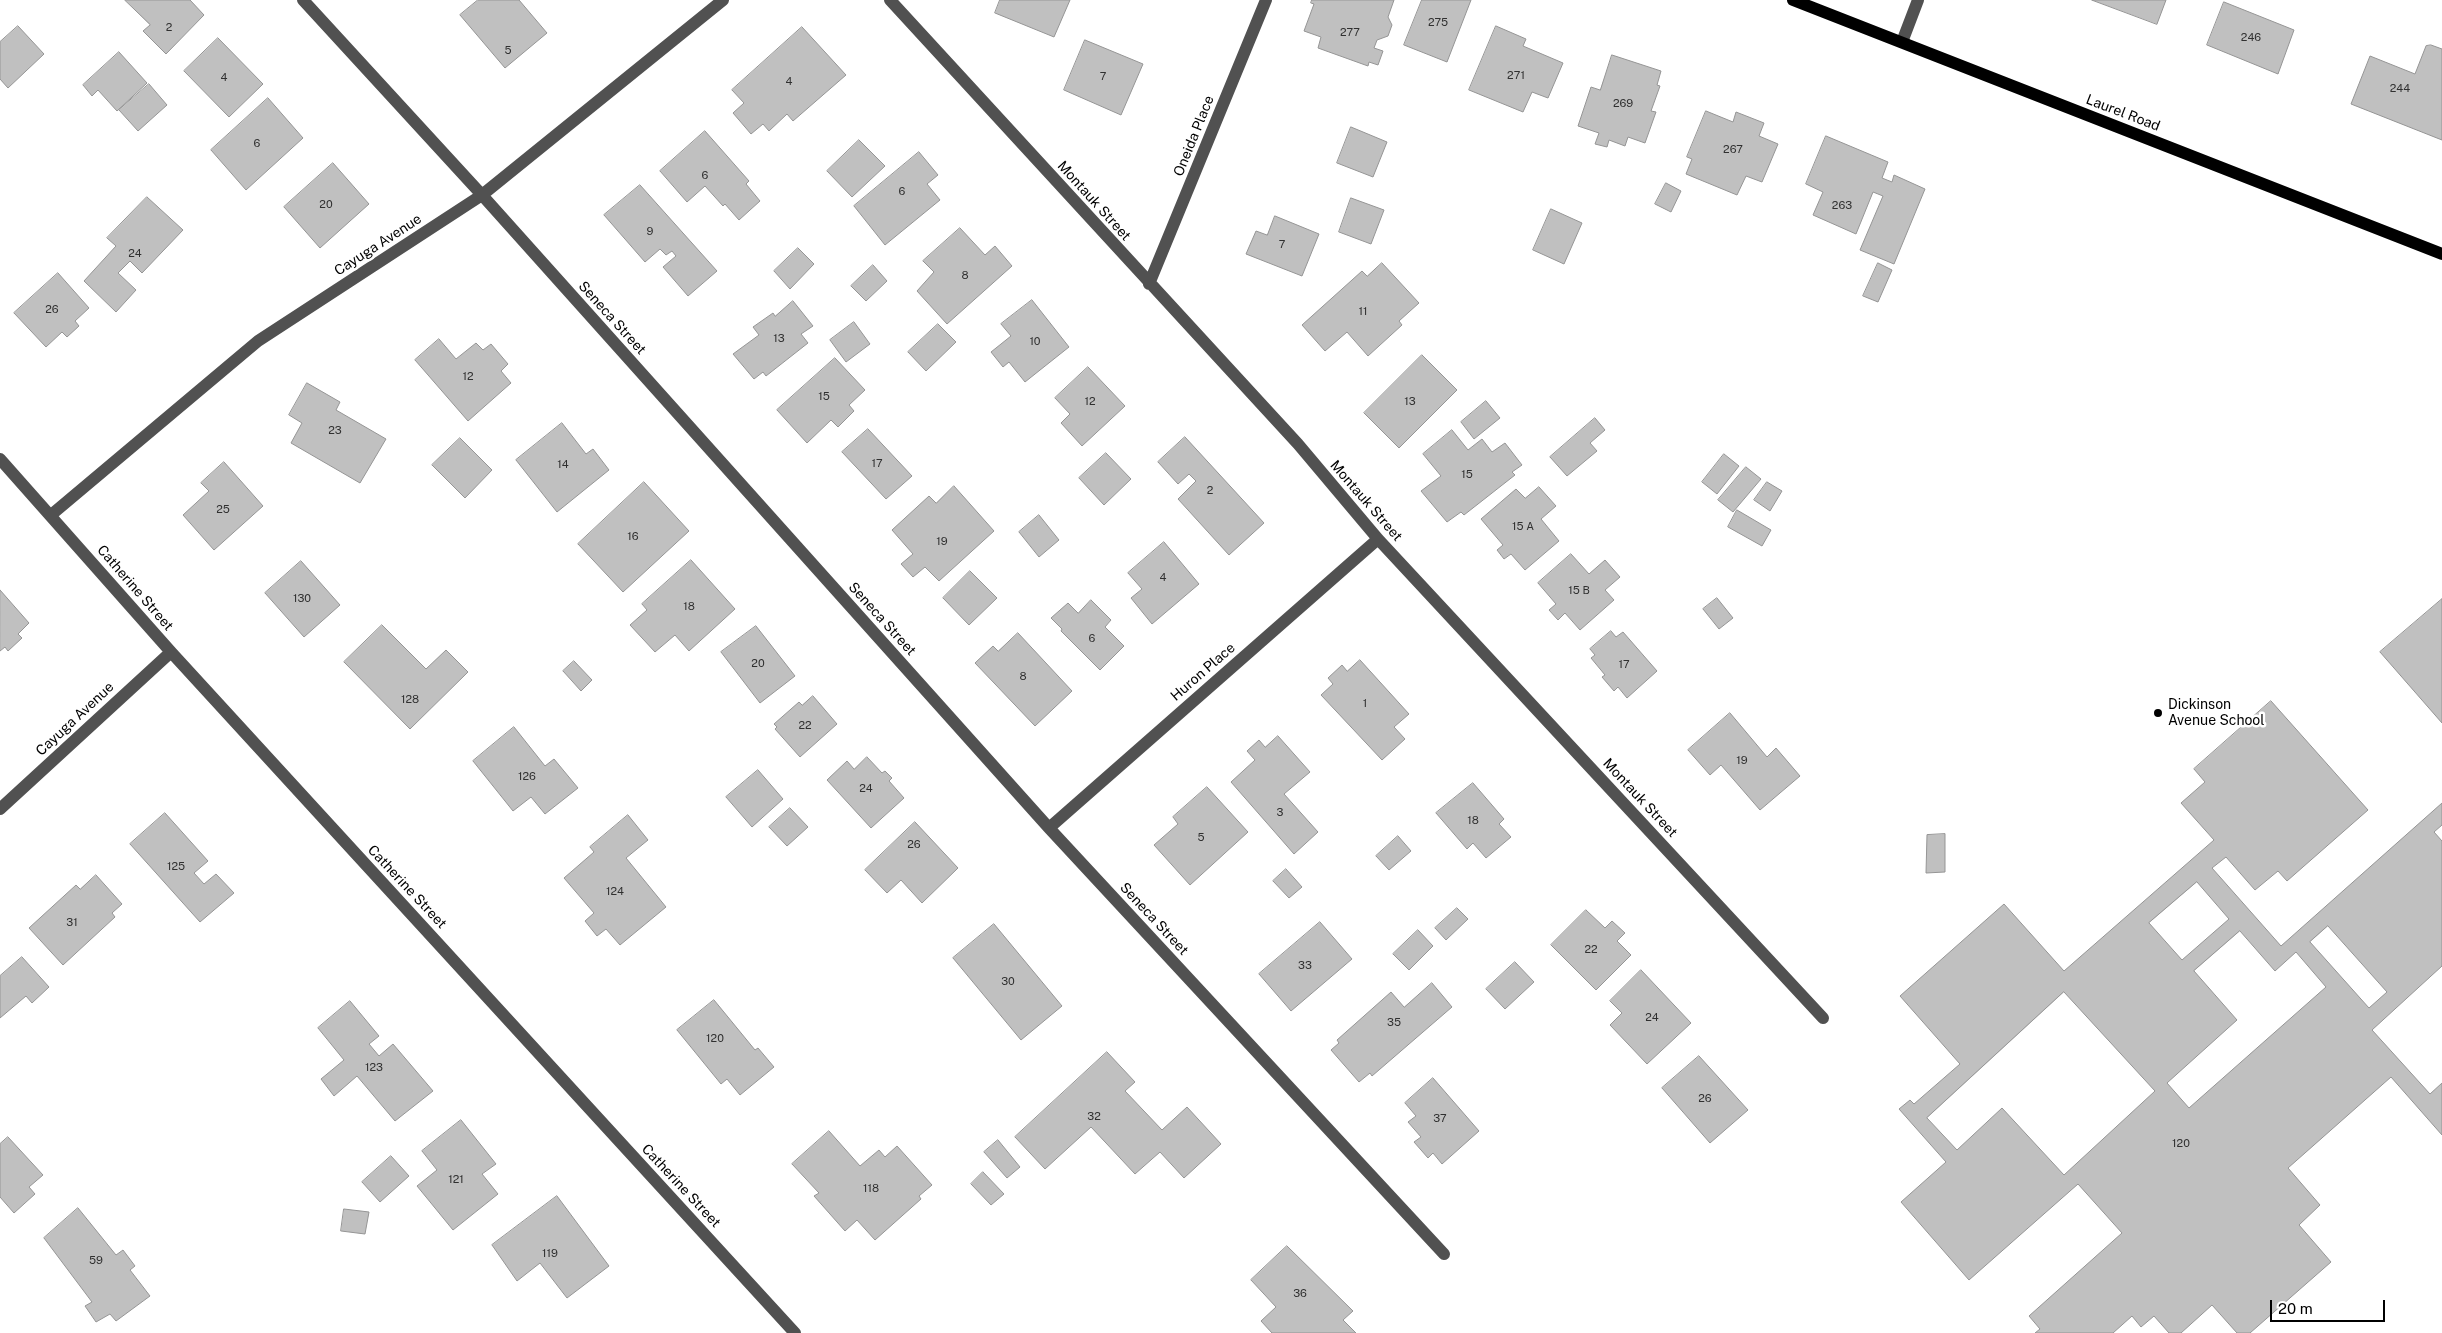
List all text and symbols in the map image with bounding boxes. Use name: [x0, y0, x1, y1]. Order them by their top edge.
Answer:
house number: 275: [1428, 16, 1448, 30]
house number: 2: [166, 21, 172, 35]
house number: 277: [1340, 26, 1360, 40]
house number: 246: [2241, 31, 2261, 45]
house number: 5: [504, 44, 512, 58]
house number: 271: [1507, 69, 1525, 83]
house number: 7: [1100, 70, 1106, 84]
house number: 4: [221, 71, 227, 85]
house number: 4: [786, 75, 792, 89]
house number: 244: [2390, 82, 2410, 96]
street label: Laurel Road: [2084, 91, 2162, 135]
street label: Oneida Place: [1170, 93, 1218, 179]
house number: 269: [1613, 97, 1633, 111]
house number: 6: [254, 137, 260, 151]
house number: 267: [1723, 143, 1743, 157]
street label: Montauk Street: [1054, 158, 1134, 244]
house number: 6: [702, 169, 708, 183]
house number: 6: [899, 185, 905, 199]
house number: 20: [319, 198, 333, 212]
house number: 263: [1832, 199, 1852, 213]
street label: Cayuga Avenue: [331, 211, 425, 279]
house number: 9: [647, 225, 653, 239]
house number: 7: [1279, 238, 1285, 252]
house number: 24: [128, 247, 142, 261]
house number: 8: [961, 269, 969, 283]
street label: Seneca Street: [575, 278, 649, 358]
house number: 26: [45, 303, 59, 317]
house number: 11: [1359, 305, 1367, 319]
house number: 13: [773, 332, 785, 346]
house number: 10: [1029, 335, 1041, 349]
house number: 12: [462, 370, 474, 384]
house number: 15: [818, 390, 830, 404]
house number: 12: [1084, 395, 1096, 409]
house number: 13: [1404, 395, 1416, 409]
house number: 23: [328, 424, 342, 438]
house number: 17: [871, 457, 883, 471]
street label: Montauk Street: [1326, 457, 1406, 545]
house number: 14: [557, 458, 569, 472]
house number: 15: [1461, 468, 1473, 482]
house number: 2: [1207, 484, 1213, 498]
house number: 25: [216, 503, 230, 517]
house number: 15 A: [1512, 520, 1534, 534]
house number: 16: [627, 530, 639, 544]
house number: 19: [936, 535, 948, 549]
street label: Catherine Street: [93, 542, 177, 634]
house number: 4: [1160, 571, 1166, 585]
street label: Seneca Street: [845, 579, 919, 659]
house number: 15 B: [1568, 584, 1590, 598]
house number: 130: [293, 592, 311, 606]
house number: 18: [683, 600, 695, 614]
house number: 6: [1089, 632, 1095, 646]
street label: Huron Place: [1167, 639, 1239, 705]
house number: 20: [751, 657, 765, 671]
house number: 17: [1618, 658, 1630, 672]
house number: 8: [1019, 670, 1027, 684]
street label: Cayuga Avenue: [33, 679, 117, 759]
house number: 128: [401, 693, 419, 707]
house number: 1: [1363, 697, 1367, 711]
place label: Dickinson Avenue School: [2168, 697, 2265, 730]
marker: Dickinson Avenue School: [2152, 707, 2164, 719]
house number: 22: [798, 719, 812, 733]
house number: 19: [1736, 754, 1748, 768]
street label: Montauk Street: [1599, 755, 1681, 841]
house number: 126: [518, 770, 536, 784]
house number: 24: [859, 782, 873, 796]
house number: 3: [1277, 806, 1283, 820]
house number: 18: [1467, 814, 1479, 828]
house number: 5: [1197, 831, 1205, 845]
house number: 26: [907, 838, 921, 852]
street label: Catherine Street: [364, 842, 450, 932]
house number: 125: [167, 860, 185, 874]
street label: Seneca Street: [1116, 879, 1192, 959]
house number: 124: [606, 885, 624, 899]
house number: 31: [66, 916, 78, 930]
house number: 22: [1584, 943, 1598, 957]
house number: 33: [1298, 959, 1312, 973]
house number: 30: [1001, 975, 1015, 989]
house number: 24: [1645, 1011, 1659, 1025]
house number: 35: [1387, 1016, 1401, 1030]
house number: 120: [706, 1032, 724, 1046]
house number: 123: [365, 1061, 383, 1075]
house number: 26: [1698, 1092, 1712, 1106]
house number: 32: [1087, 1110, 1101, 1124]
house number: 37: [1433, 1112, 1447, 1126]
house number: 120: [2172, 1137, 2190, 1151]
street label: Catherine Street: [638, 1141, 724, 1231]
house number: 121: [448, 1173, 464, 1187]
house number: 118: [863, 1182, 879, 1196]
house number: 119: [542, 1247, 558, 1261]
house number: 59: [89, 1254, 103, 1268]
house number: 36: [1293, 1287, 1307, 1301]
scale bar: [2272, 1290, 2387, 1322]
text: 20 m: [2278, 1300, 2313, 1317]

